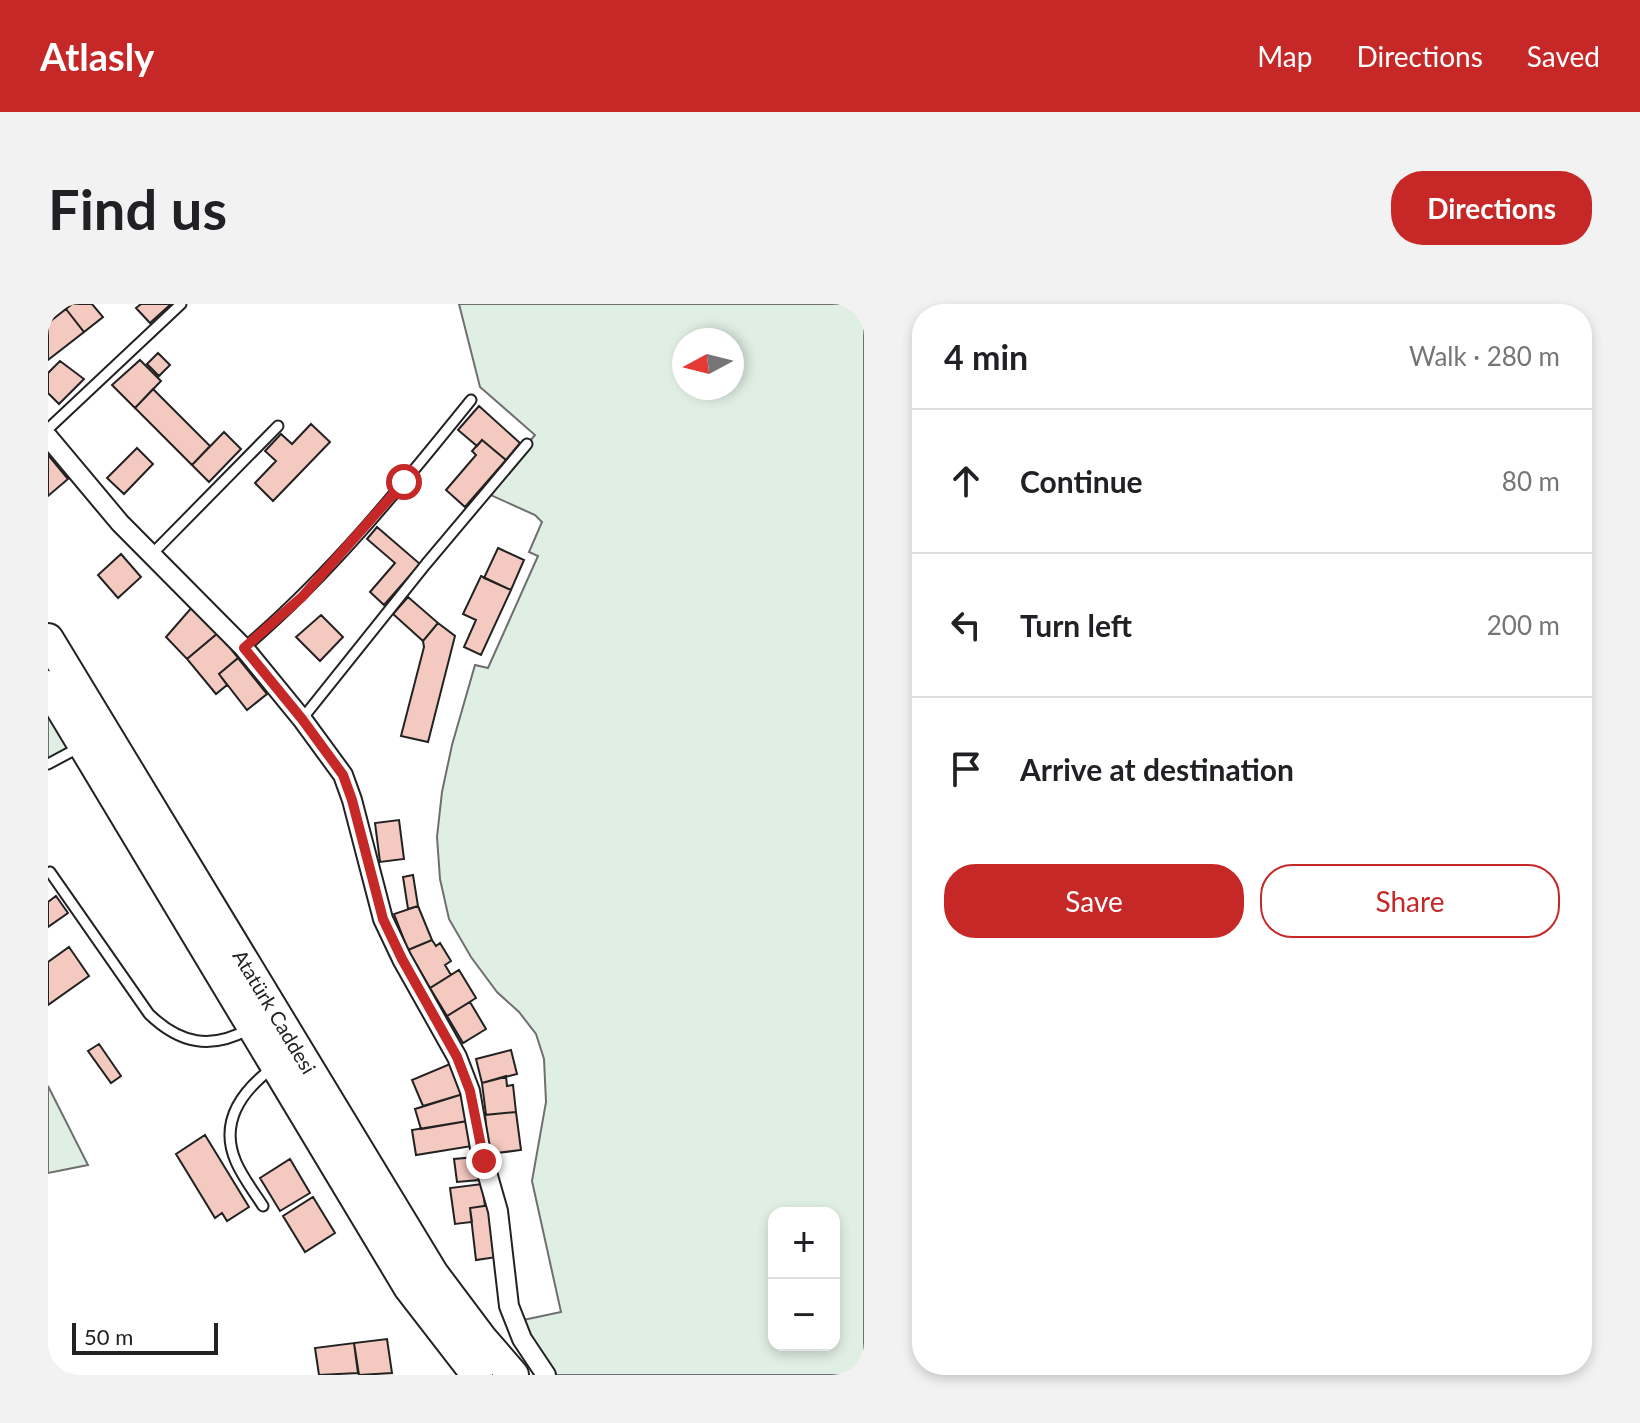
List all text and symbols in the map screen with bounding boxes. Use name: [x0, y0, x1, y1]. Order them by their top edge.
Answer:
text: Atlasly: [40, 33, 154, 79]
text: Map: [1257, 39, 1312, 73]
text: Directions: [1356, 39, 1483, 73]
text: Saved: [1527, 39, 1600, 73]
button: Directions: [1391, 171, 1592, 245]
text: Find us: [48, 175, 227, 242]
north arrow: [672, 328, 744, 400]
text: 4 min: [944, 336, 1028, 377]
text: Walk · 280 m: [1409, 340, 1560, 372]
icon: ahead: [944, 459, 988, 503]
text: Continue: [1020, 463, 1143, 499]
route start: [386, 464, 422, 500]
text: 80 m: [1502, 465, 1560, 497]
icon: left: [944, 603, 988, 647]
text: Turn left: [1020, 607, 1132, 643]
text: 200 m: [1487, 609, 1560, 641]
icon: arrive: [944, 747, 988, 791]
text: Arrive at destination: [1020, 751, 1294, 787]
button: Save: [944, 864, 1244, 938]
button: Share: [1260, 864, 1560, 938]
street label: Atatürk Caddesi: [228, 945, 321, 1078]
route end: [466, 1143, 502, 1179]
map controls: [768, 1207, 840, 1351]
button: +: [768, 1207, 840, 1279]
button: −: [768, 1279, 840, 1351]
scale bar: [72, 1319, 218, 1355]
text: 50 m: [84, 1323, 133, 1350]

